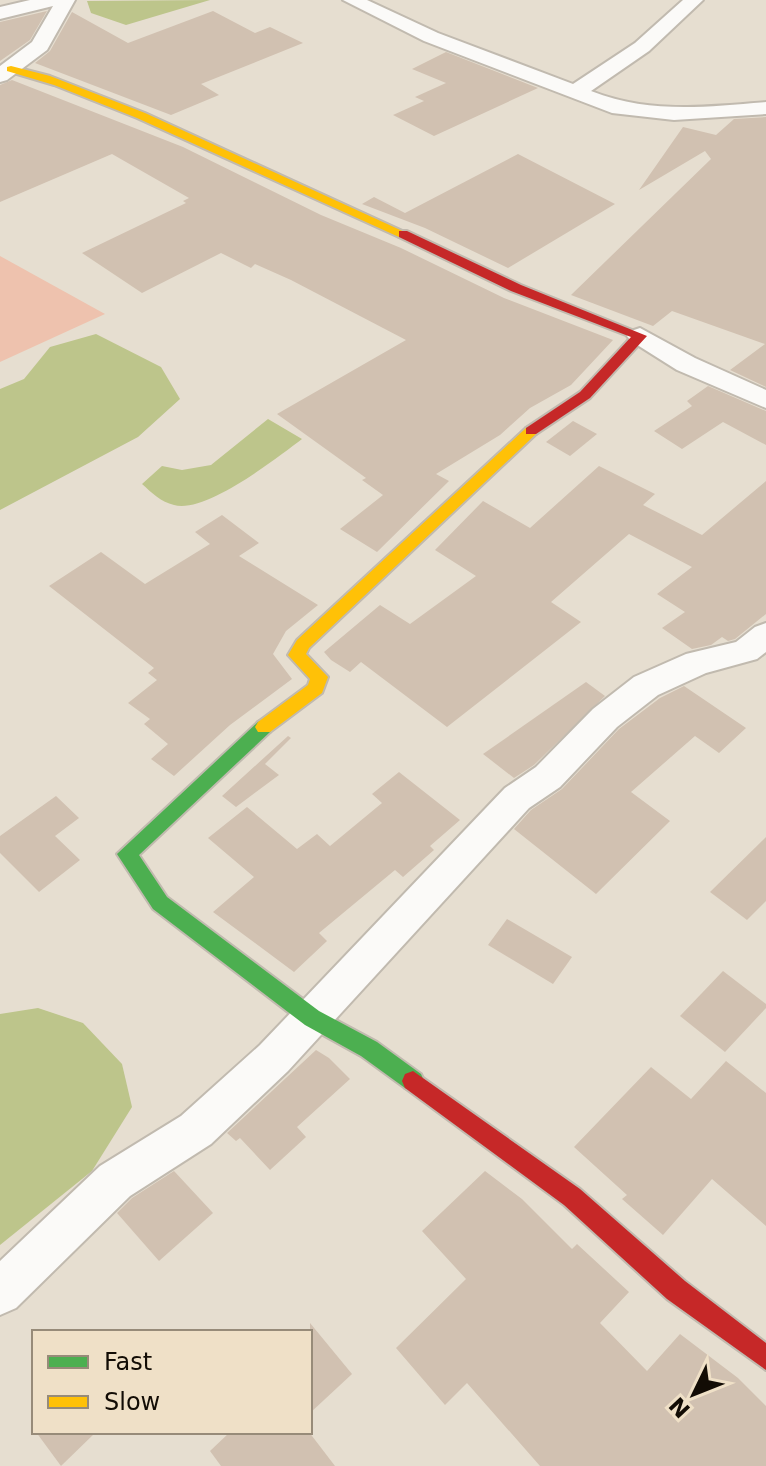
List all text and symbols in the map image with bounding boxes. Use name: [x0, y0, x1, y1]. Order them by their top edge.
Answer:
legend: [32, 1330, 312, 1434]
text: Fast: [104, 1348, 152, 1376]
north arrow: [654, 1354, 734, 1434]
text: Slow: [104, 1388, 160, 1416]
text: N: [664, 1392, 695, 1423]

